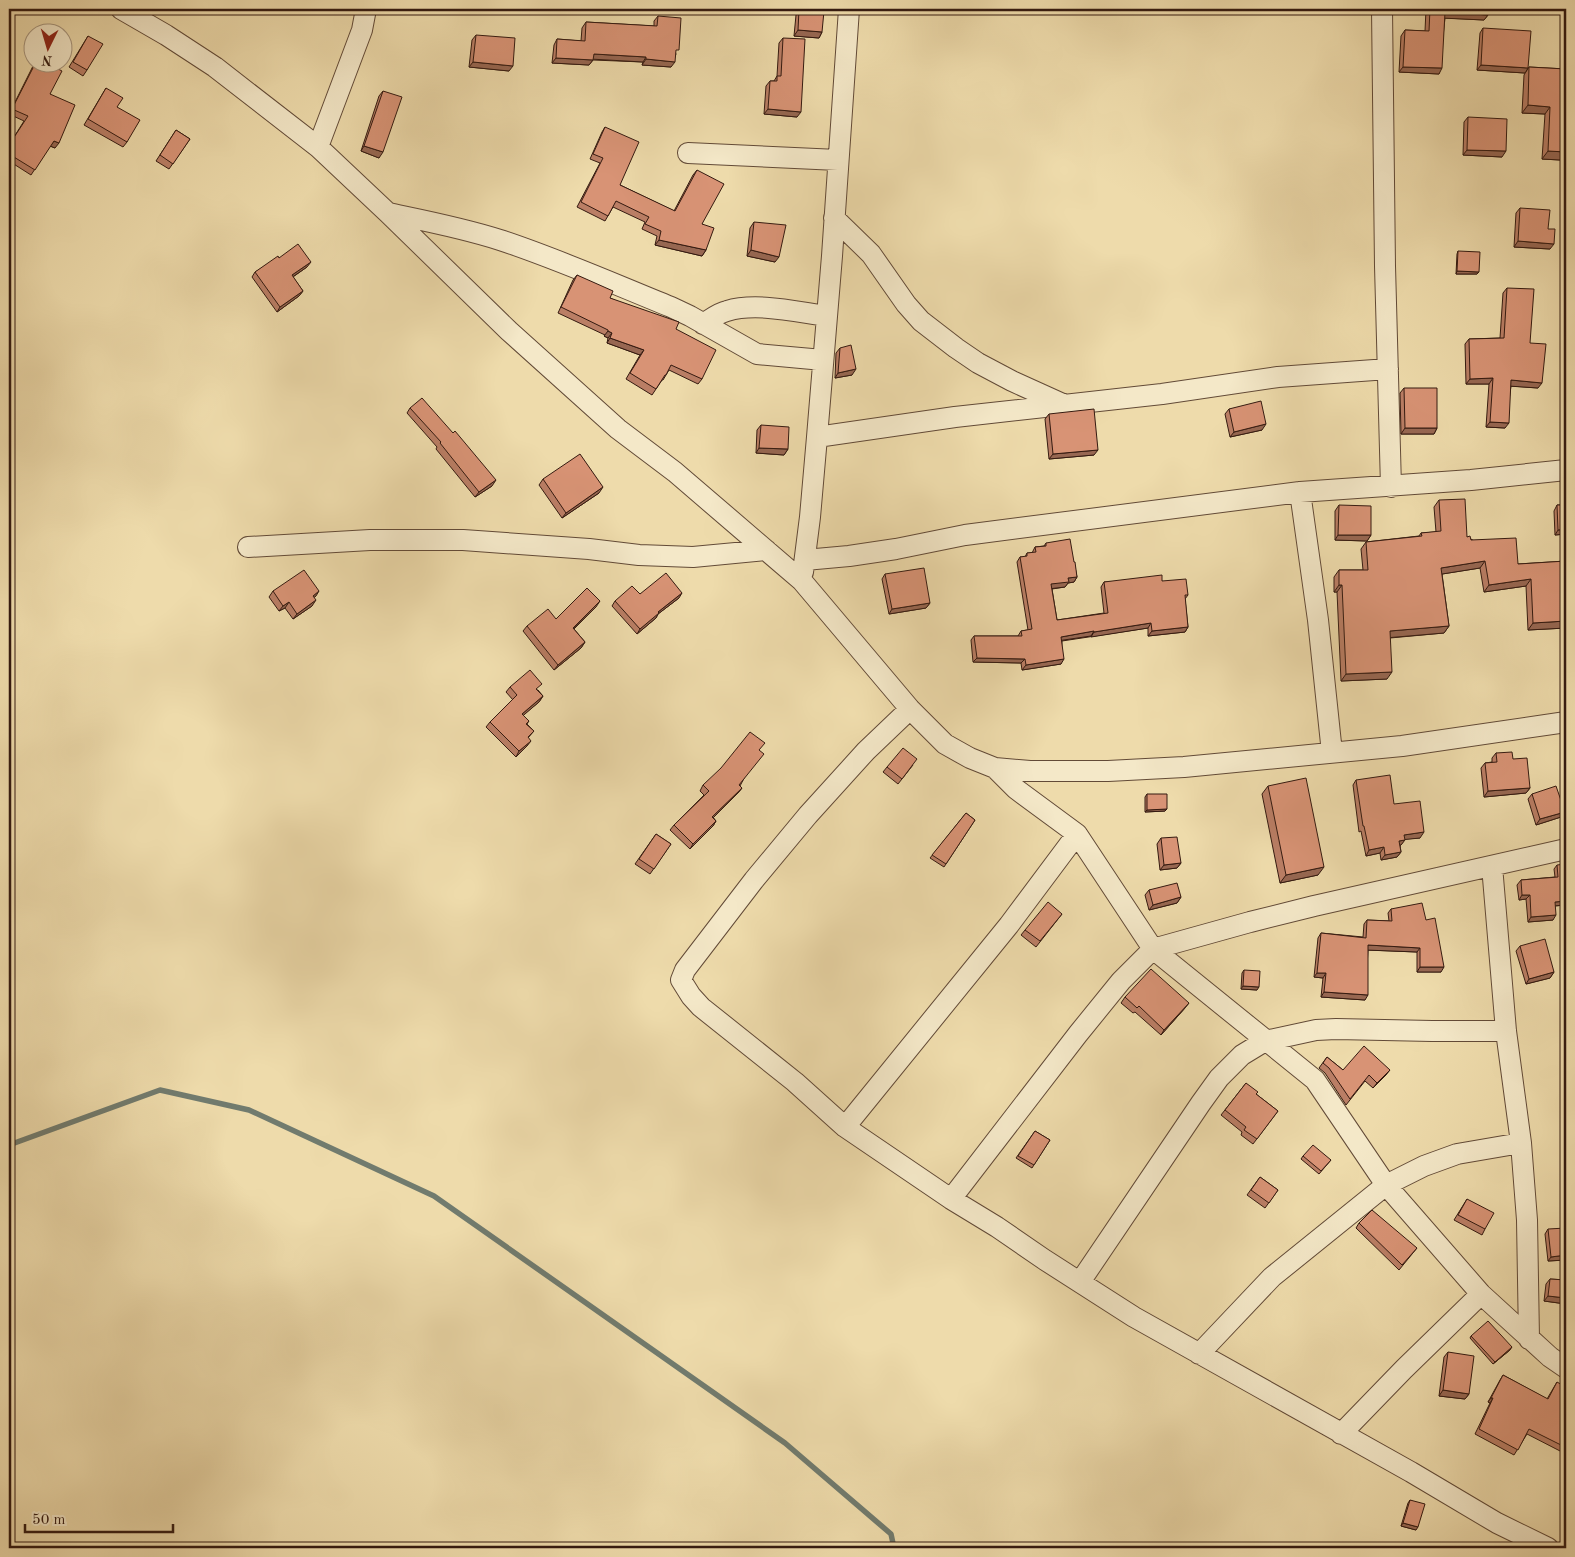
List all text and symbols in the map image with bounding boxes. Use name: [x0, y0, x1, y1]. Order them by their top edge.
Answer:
north arrow: [22, 22, 72, 72]
text: N: [41, 52, 53, 67]
scale bar: [25, 1502, 172, 1534]
text: 50 m: [32, 1513, 66, 1528]

